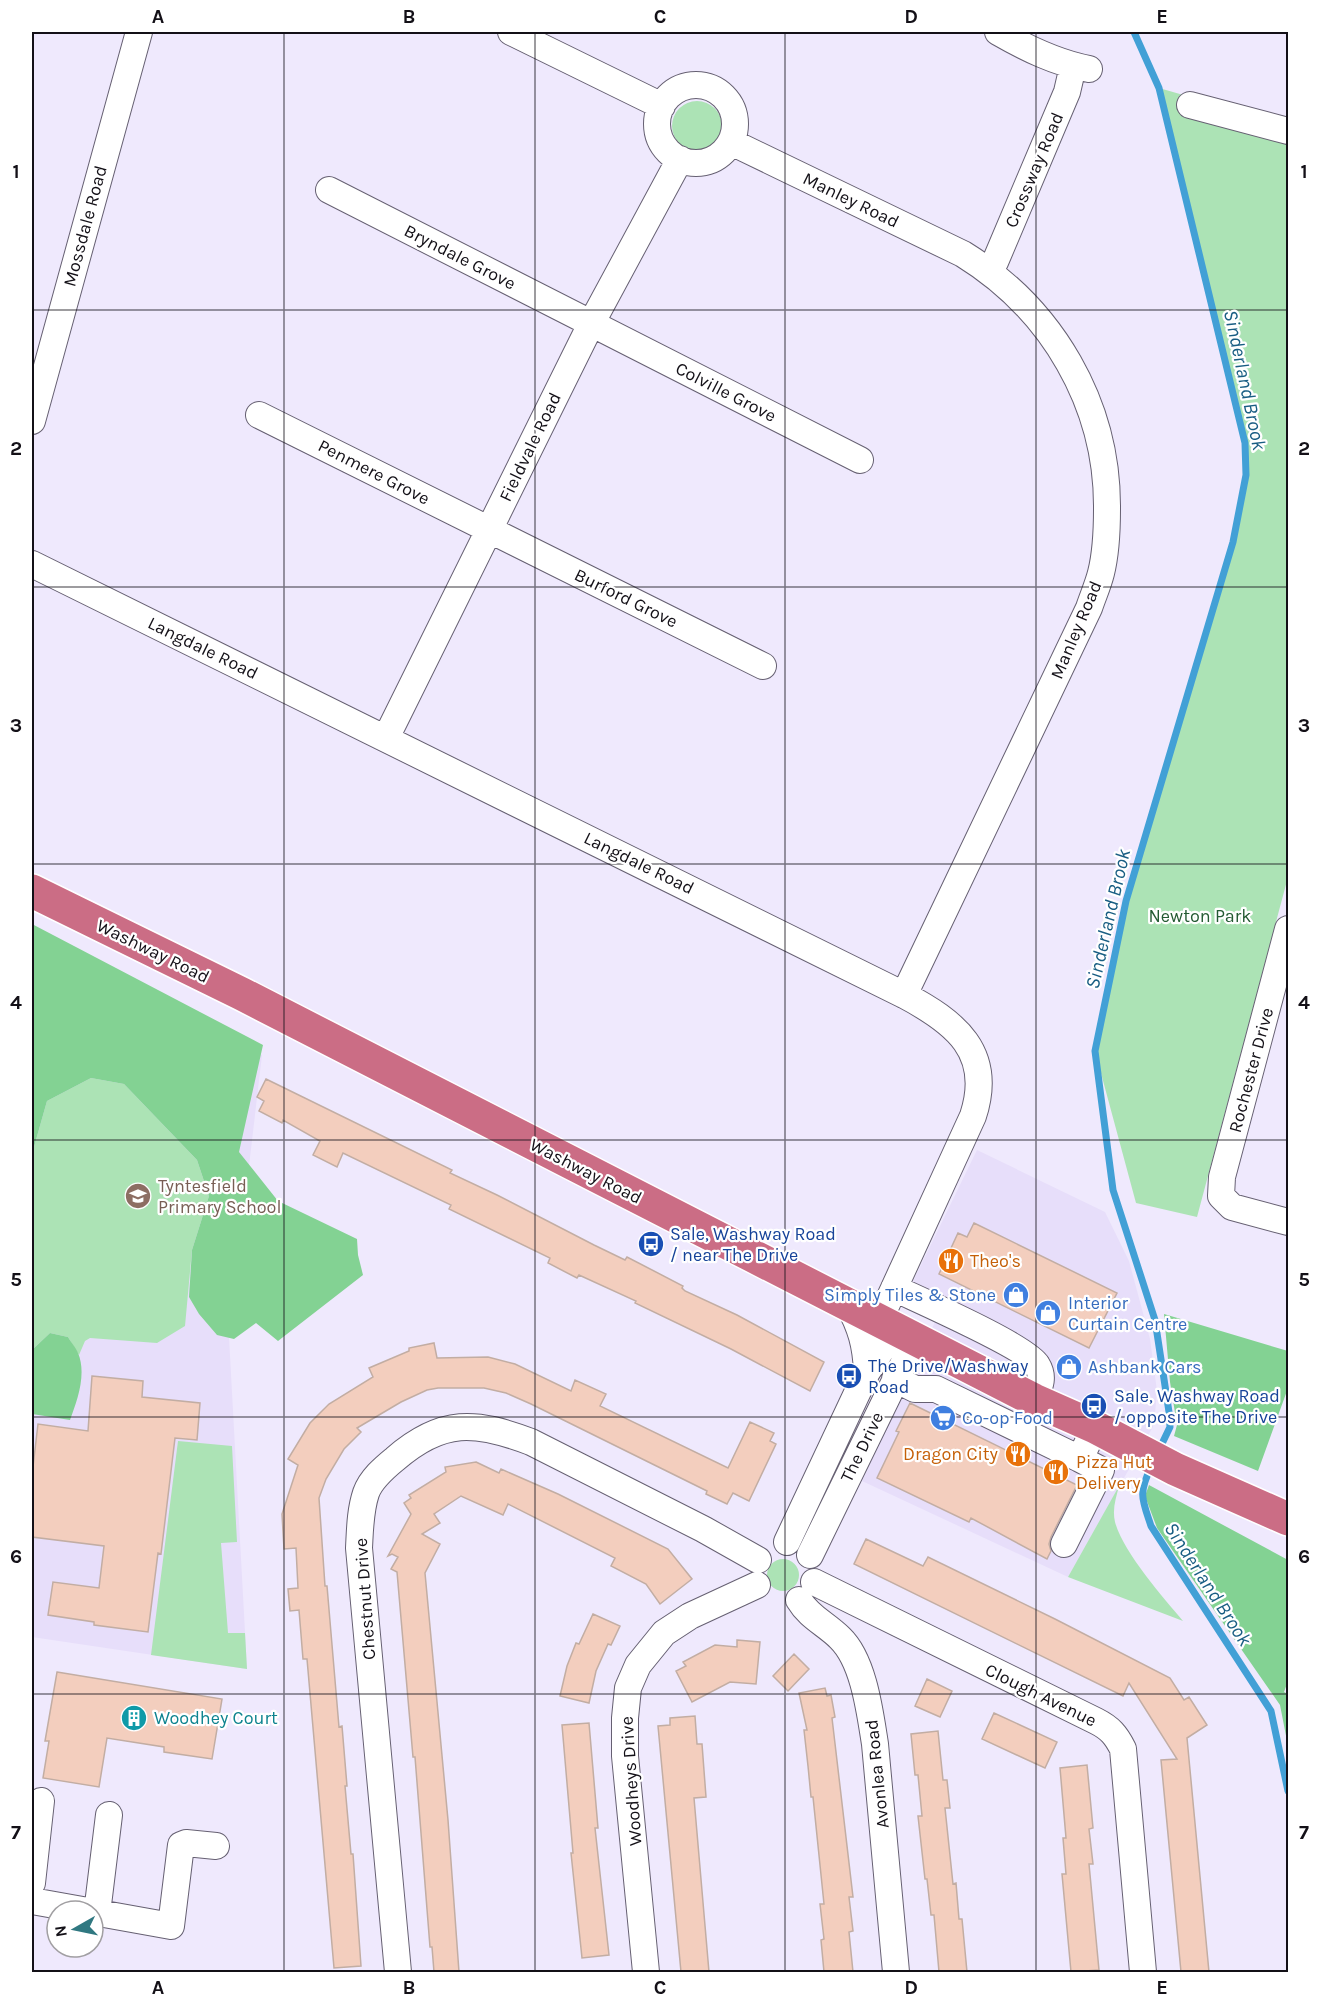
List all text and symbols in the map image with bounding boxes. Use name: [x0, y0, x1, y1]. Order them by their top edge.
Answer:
text: A: [152, 5, 165, 28]
text: B: [403, 5, 415, 28]
text: C: [654, 5, 666, 28]
text: D: [904, 5, 918, 28]
text: E: [1156, 5, 1168, 28]
street label: Crossway Road: [1000, 109, 1068, 231]
text: 1: [12, 160, 20, 183]
text: 1: [1300, 160, 1308, 183]
street label: Mossdale Road: [58, 163, 112, 289]
street label: Manley Road: [799, 167, 903, 233]
street label: Bryndale Grove: [401, 219, 519, 295]
water label: Sinderland Brook: [1219, 308, 1271, 453]
street label: Colville Grove: [672, 357, 780, 427]
street label: Fieldvale Road: [494, 389, 566, 505]
street label: Penmere Grove: [314, 434, 434, 510]
text: 2: [10, 437, 22, 460]
text: 2: [1298, 437, 1310, 460]
street label: Burford Grove: [571, 564, 681, 632]
street label: Manley Road: [1045, 578, 1107, 682]
street label: Langdale Road: [144, 612, 262, 684]
text: 3: [10, 714, 22, 737]
text: 3: [1298, 714, 1310, 737]
street label: Langdale Road: [580, 827, 698, 899]
water label: Sinderland Brook: [1081, 846, 1135, 991]
park label: Newton Park: [1149, 905, 1251, 927]
street label: Washway Road: [93, 914, 213, 988]
text: 4: [10, 991, 22, 1014]
text: 4: [1298, 991, 1310, 1014]
street label: Rochester Drive: [1224, 1005, 1278, 1135]
street label: Washway Road: [526, 1133, 646, 1209]
place label: Tyntesfield Primary School: [158, 1175, 282, 1218]
school or university icon: Tyntesfield Primary School: [123, 1181, 153, 1211]
place label: Sale, Washway Road / near The Drive: [670, 1223, 836, 1266]
bus stop icon: Sale, Washway Road / near The Drive: [636, 1229, 666, 1259]
restaurant icon: Theo's: [936, 1246, 966, 1276]
place label: Theo's: [970, 1250, 1021, 1272]
text: 5: [10, 1268, 22, 1291]
text: 5: [1298, 1268, 1310, 1291]
shop icon: Simply Tiles & Stone: [1001, 1280, 1031, 1310]
place label: Simply Tiles & Stone: [824, 1284, 996, 1306]
place label: Interior Curtain Centre: [1068, 1292, 1187, 1335]
shop icon: Interior Curtain Centre: [1033, 1298, 1063, 1328]
shop icon: Ashbank Cars: [1054, 1352, 1084, 1382]
place label: The Drive/Washway Road: [868, 1355, 1029, 1398]
place label: Ashbank Cars: [1088, 1356, 1201, 1378]
bus stop icon: The Drive/Washway Road: [834, 1361, 864, 1391]
place label: Sale, Washway Road / opposite The Drive: [1114, 1385, 1280, 1428]
bus stop icon: Sale, Washway Road / opposite The Drive: [1079, 1391, 1109, 1421]
supermarket icon: Co-op Food: [928, 1403, 958, 1433]
place label: Co-op Food: [962, 1407, 1053, 1429]
street label: The Drive: [836, 1408, 888, 1486]
restaurant icon: Dragon City: [1003, 1439, 1033, 1469]
place label: Dragon City: [903, 1443, 999, 1465]
place label: Pizza Hut Delivery: [1076, 1451, 1153, 1494]
restaurant icon: Pizza Hut Delivery: [1041, 1457, 1071, 1487]
water label: Sinderland Brook: [1159, 1518, 1257, 1651]
street label: Chestnut Drive: [350, 1537, 380, 1661]
text: 6: [10, 1545, 22, 1568]
text: 6: [1298, 1545, 1310, 1568]
street label: Clough Avenue: [982, 1659, 1100, 1731]
building icon: Woodhey Court: [119, 1703, 149, 1733]
place label: Woodhey Court: [154, 1707, 278, 1729]
street label: Woodheys Drive: [615, 1715, 647, 1847]
street label: Avonlea Road: [860, 1718, 894, 1830]
text: 7: [11, 1821, 21, 1844]
text: 7: [1299, 1821, 1309, 1844]
north arrow: [45, 1899, 105, 1959]
text: N: [50, 1924, 71, 1938]
text: A: [152, 1976, 165, 1999]
text: B: [403, 1976, 415, 1999]
text: C: [654, 1976, 666, 1999]
text: D: [904, 1976, 918, 1999]
text: E: [1156, 1976, 1168, 1999]

